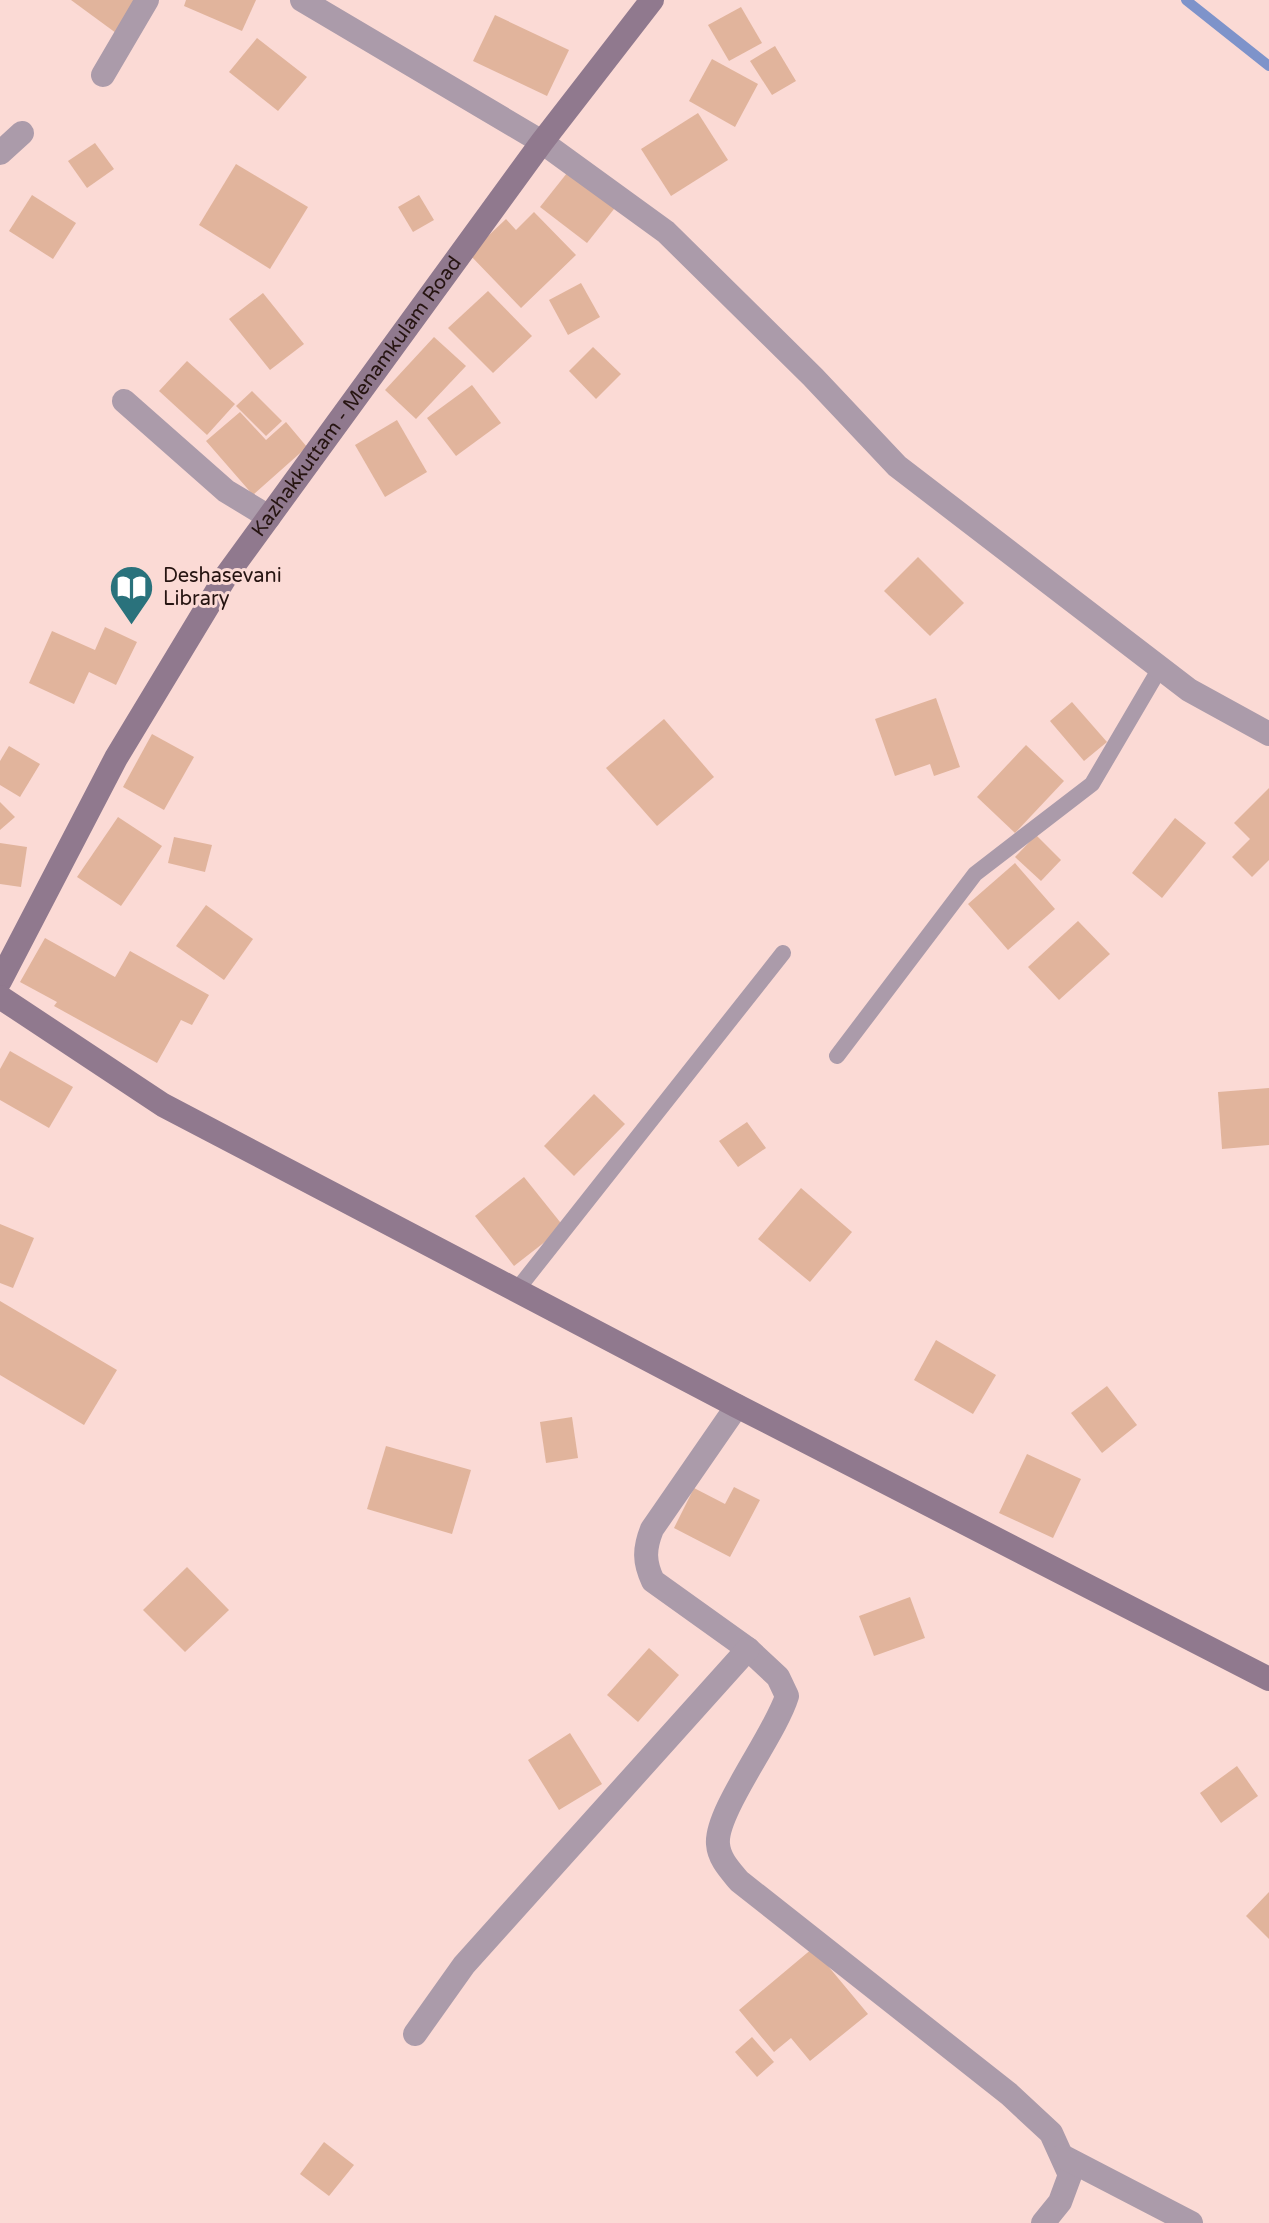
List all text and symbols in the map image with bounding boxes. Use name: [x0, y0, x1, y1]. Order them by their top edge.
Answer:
street label: Kazhakkuttam - Menamkulam Road: [247, 252, 467, 541]
library icon: Deshasevani Library: [108, 563, 156, 626]
place label: Deshasevani Library: [163, 564, 282, 611]

